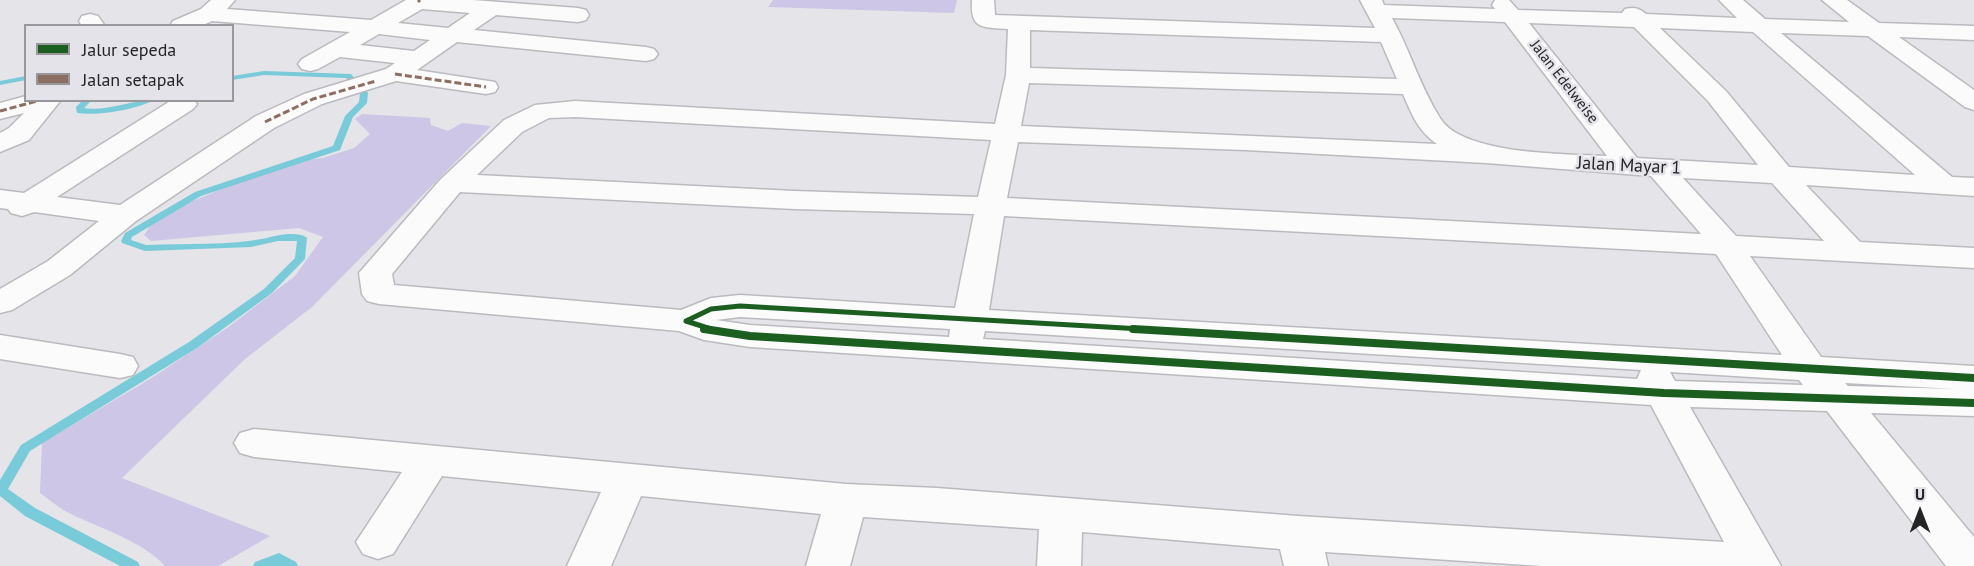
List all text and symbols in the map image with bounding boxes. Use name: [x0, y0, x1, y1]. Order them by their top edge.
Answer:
legend: [24, 24, 234, 102]
street label: Jalan Edelweise: [1526, 37, 1602, 127]
text: Jalur sepeda: [82, 38, 176, 61]
text: Jalan setapak: [82, 68, 184, 91]
street label: Jalan Mayar 1: [1576, 152, 1682, 180]
north arrow: [1890, 482, 1950, 542]
text: U: [1915, 484, 1925, 504]

